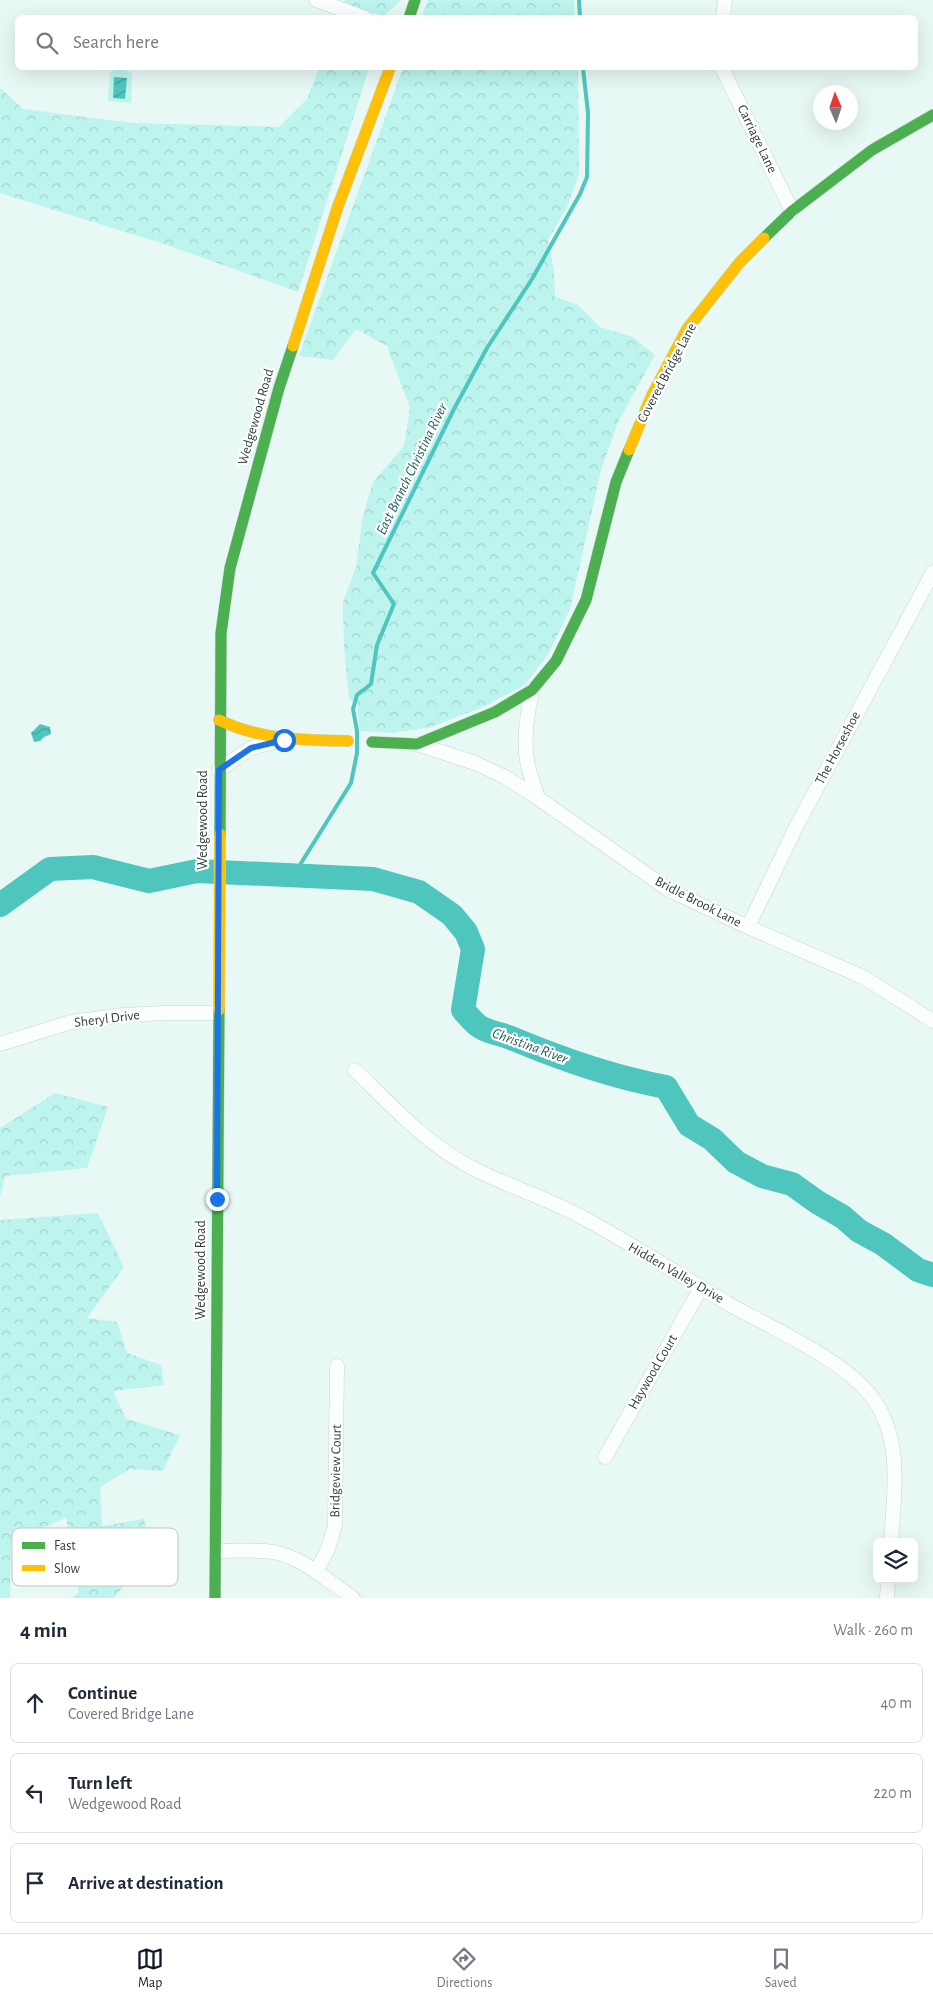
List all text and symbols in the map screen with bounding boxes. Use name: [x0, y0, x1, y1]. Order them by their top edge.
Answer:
search box: [15, 15, 918, 70]
icon: search: [33, 29, 61, 57]
text: Search here: [73, 33, 159, 52]
north arrow: [813, 85, 858, 130]
street label: Carriage Lane: [735, 103, 779, 175]
street label: Covered Bridge Lane: [635, 321, 699, 425]
street label: Wedgewood Road: [236, 367, 276, 467]
water label: East Branch Christina River: [374, 400, 451, 537]
street label: The Horseshoe: [813, 709, 863, 787]
route start: [273, 729, 296, 752]
street label: Wedgewood Road: [196, 770, 210, 870]
street label: Bridle Brook Lane: [653, 874, 743, 930]
street label: Sheryl Drive: [74, 1008, 140, 1030]
water label: Christina River: [490, 1025, 571, 1067]
route end: [206, 1188, 229, 1211]
street label: Wedgewood Road: [194, 1220, 208, 1320]
street label: Hidden Valley Drive: [626, 1240, 726, 1306]
street label: Haywood Court: [626, 1332, 680, 1412]
street label: Bridgeview Court: [328, 1424, 344, 1518]
legend: [12, 1528, 178, 1586]
map controls: [873, 1538, 918, 1583]
button: layers: [873, 1538, 918, 1583]
text: Fast: [54, 1539, 76, 1553]
text: Slow: [54, 1562, 81, 1576]
text: 4 min: [20, 1620, 67, 1641]
text: Walk · 260 m: [833, 1622, 913, 1638]
text: Continue: [68, 1684, 137, 1703]
icon: ahead: [21, 1689, 49, 1717]
text: 40 m: [880, 1695, 912, 1711]
text: Covered Bridge Lane: [68, 1706, 194, 1722]
text: Turn left: [68, 1774, 132, 1793]
icon: left: [21, 1779, 49, 1807]
text: 220 m: [874, 1785, 912, 1801]
text: Wedgewood Road: [68, 1796, 181, 1812]
icon: arrive: [21, 1869, 49, 1897]
text: Arrive at destination: [68, 1874, 224, 1893]
tab: Map: [136, 1945, 164, 1992]
tab: Directions: [437, 1945, 492, 1992]
tab: Saved: [765, 1945, 797, 1992]

